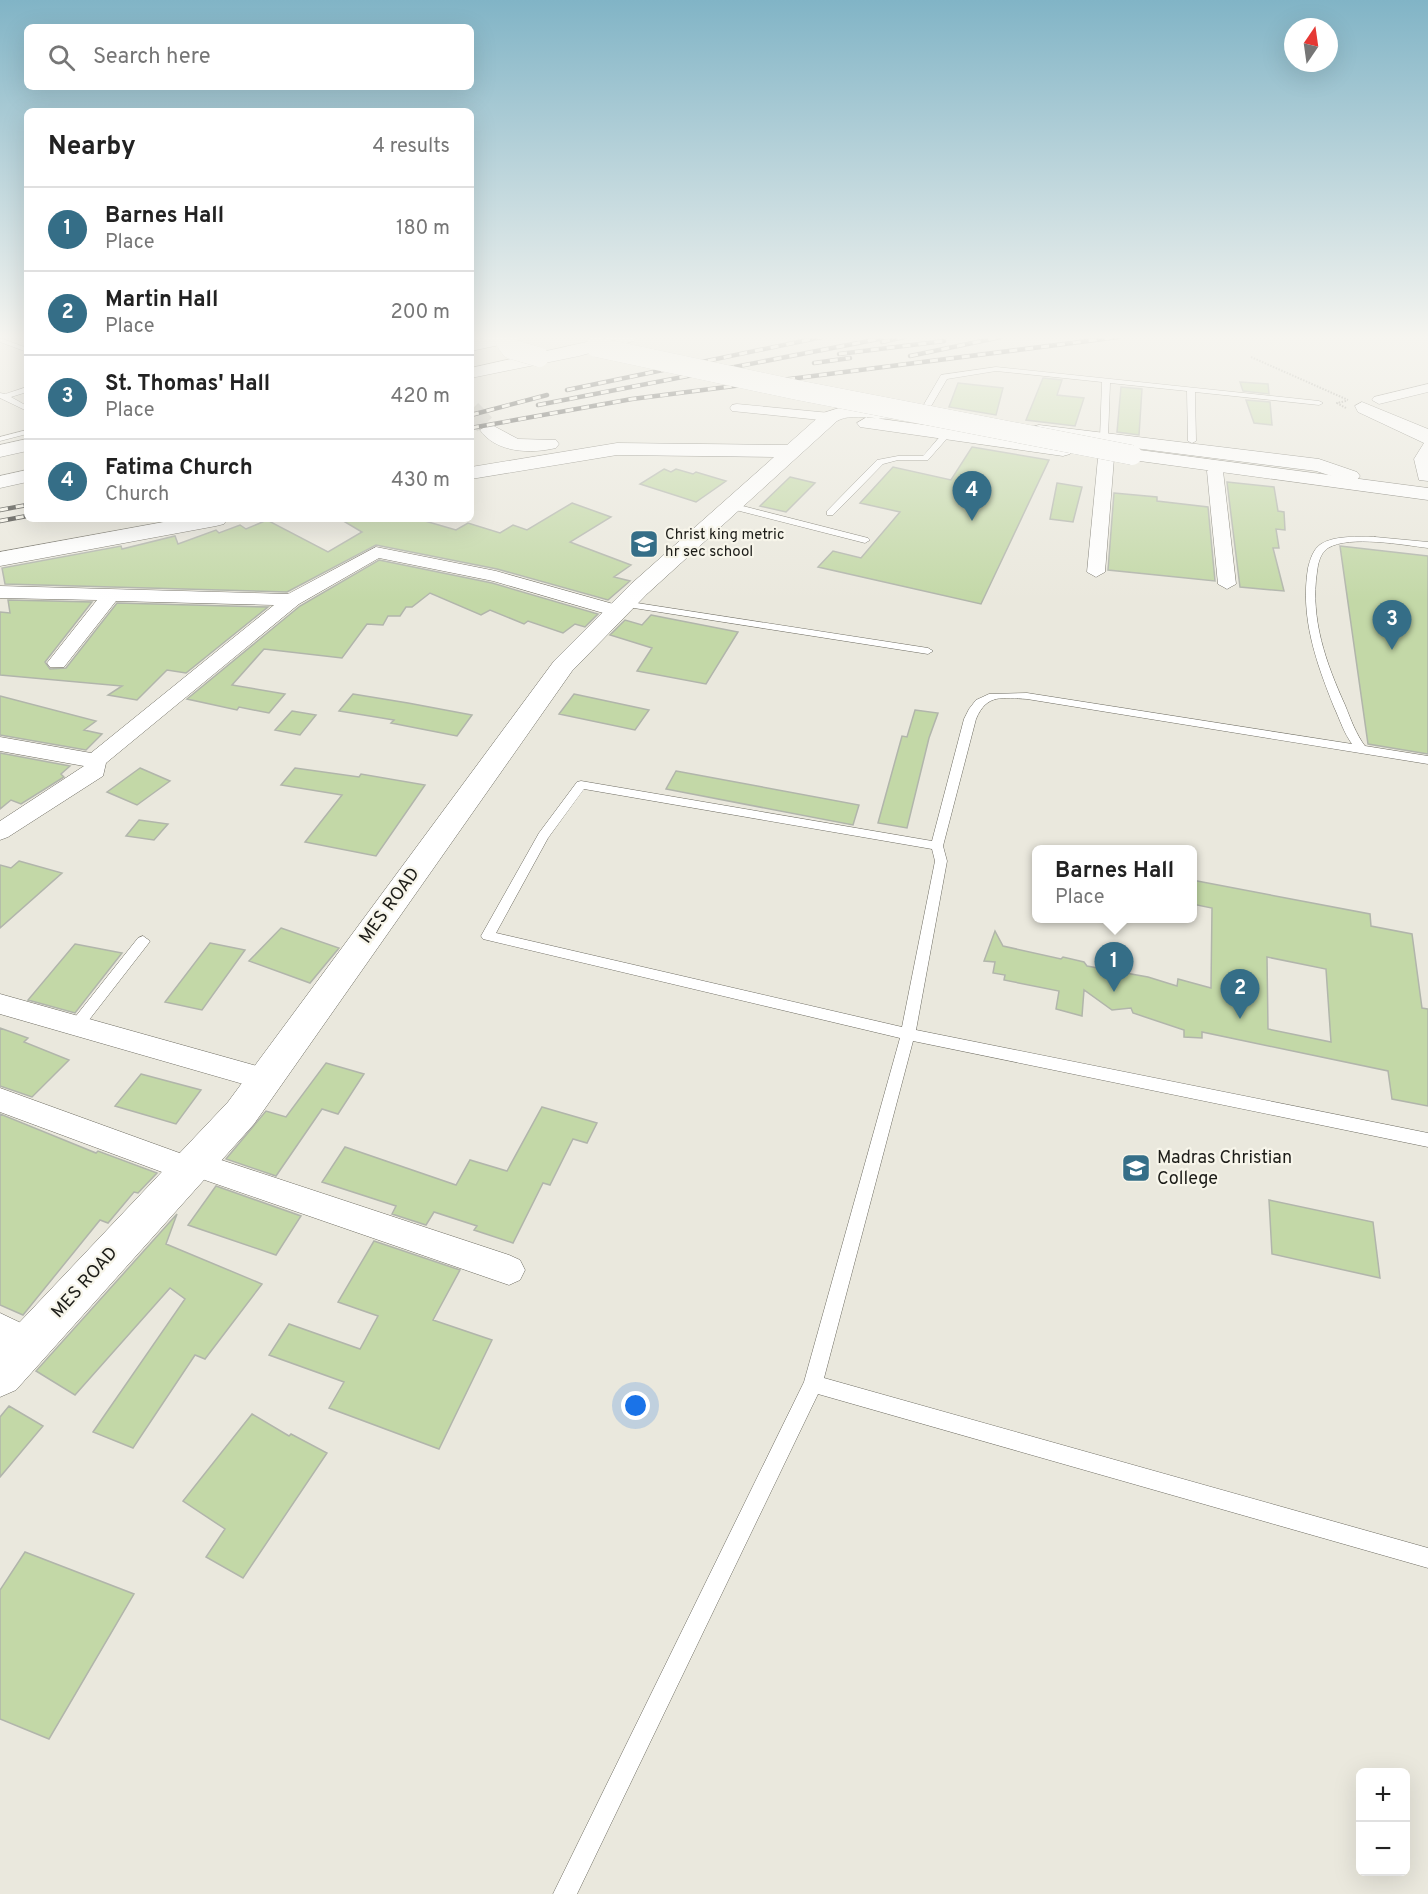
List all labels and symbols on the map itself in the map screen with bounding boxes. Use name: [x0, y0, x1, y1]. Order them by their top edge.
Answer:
north arrow: [1284, 18, 1338, 72]
pin: 4: [952, 472, 992, 521]
place label: Christ king metric hr sec school: [665, 526, 784, 562]
school or university icon: Christ king metric hr sec school: [628, 528, 660, 560]
pin: 3: [1372, 600, 1412, 650]
street label: MES ROAD: [355, 863, 425, 949]
pin: 1: [1094, 942, 1134, 992]
pin: 2: [1220, 970, 1260, 1019]
place label: Madras Christian College: [1157, 1147, 1292, 1191]
school or university icon: Madras Christian College: [1120, 1152, 1152, 1184]
street label: MES ROAD: [47, 1242, 123, 1324]
your location: [621, 1391, 650, 1420]

